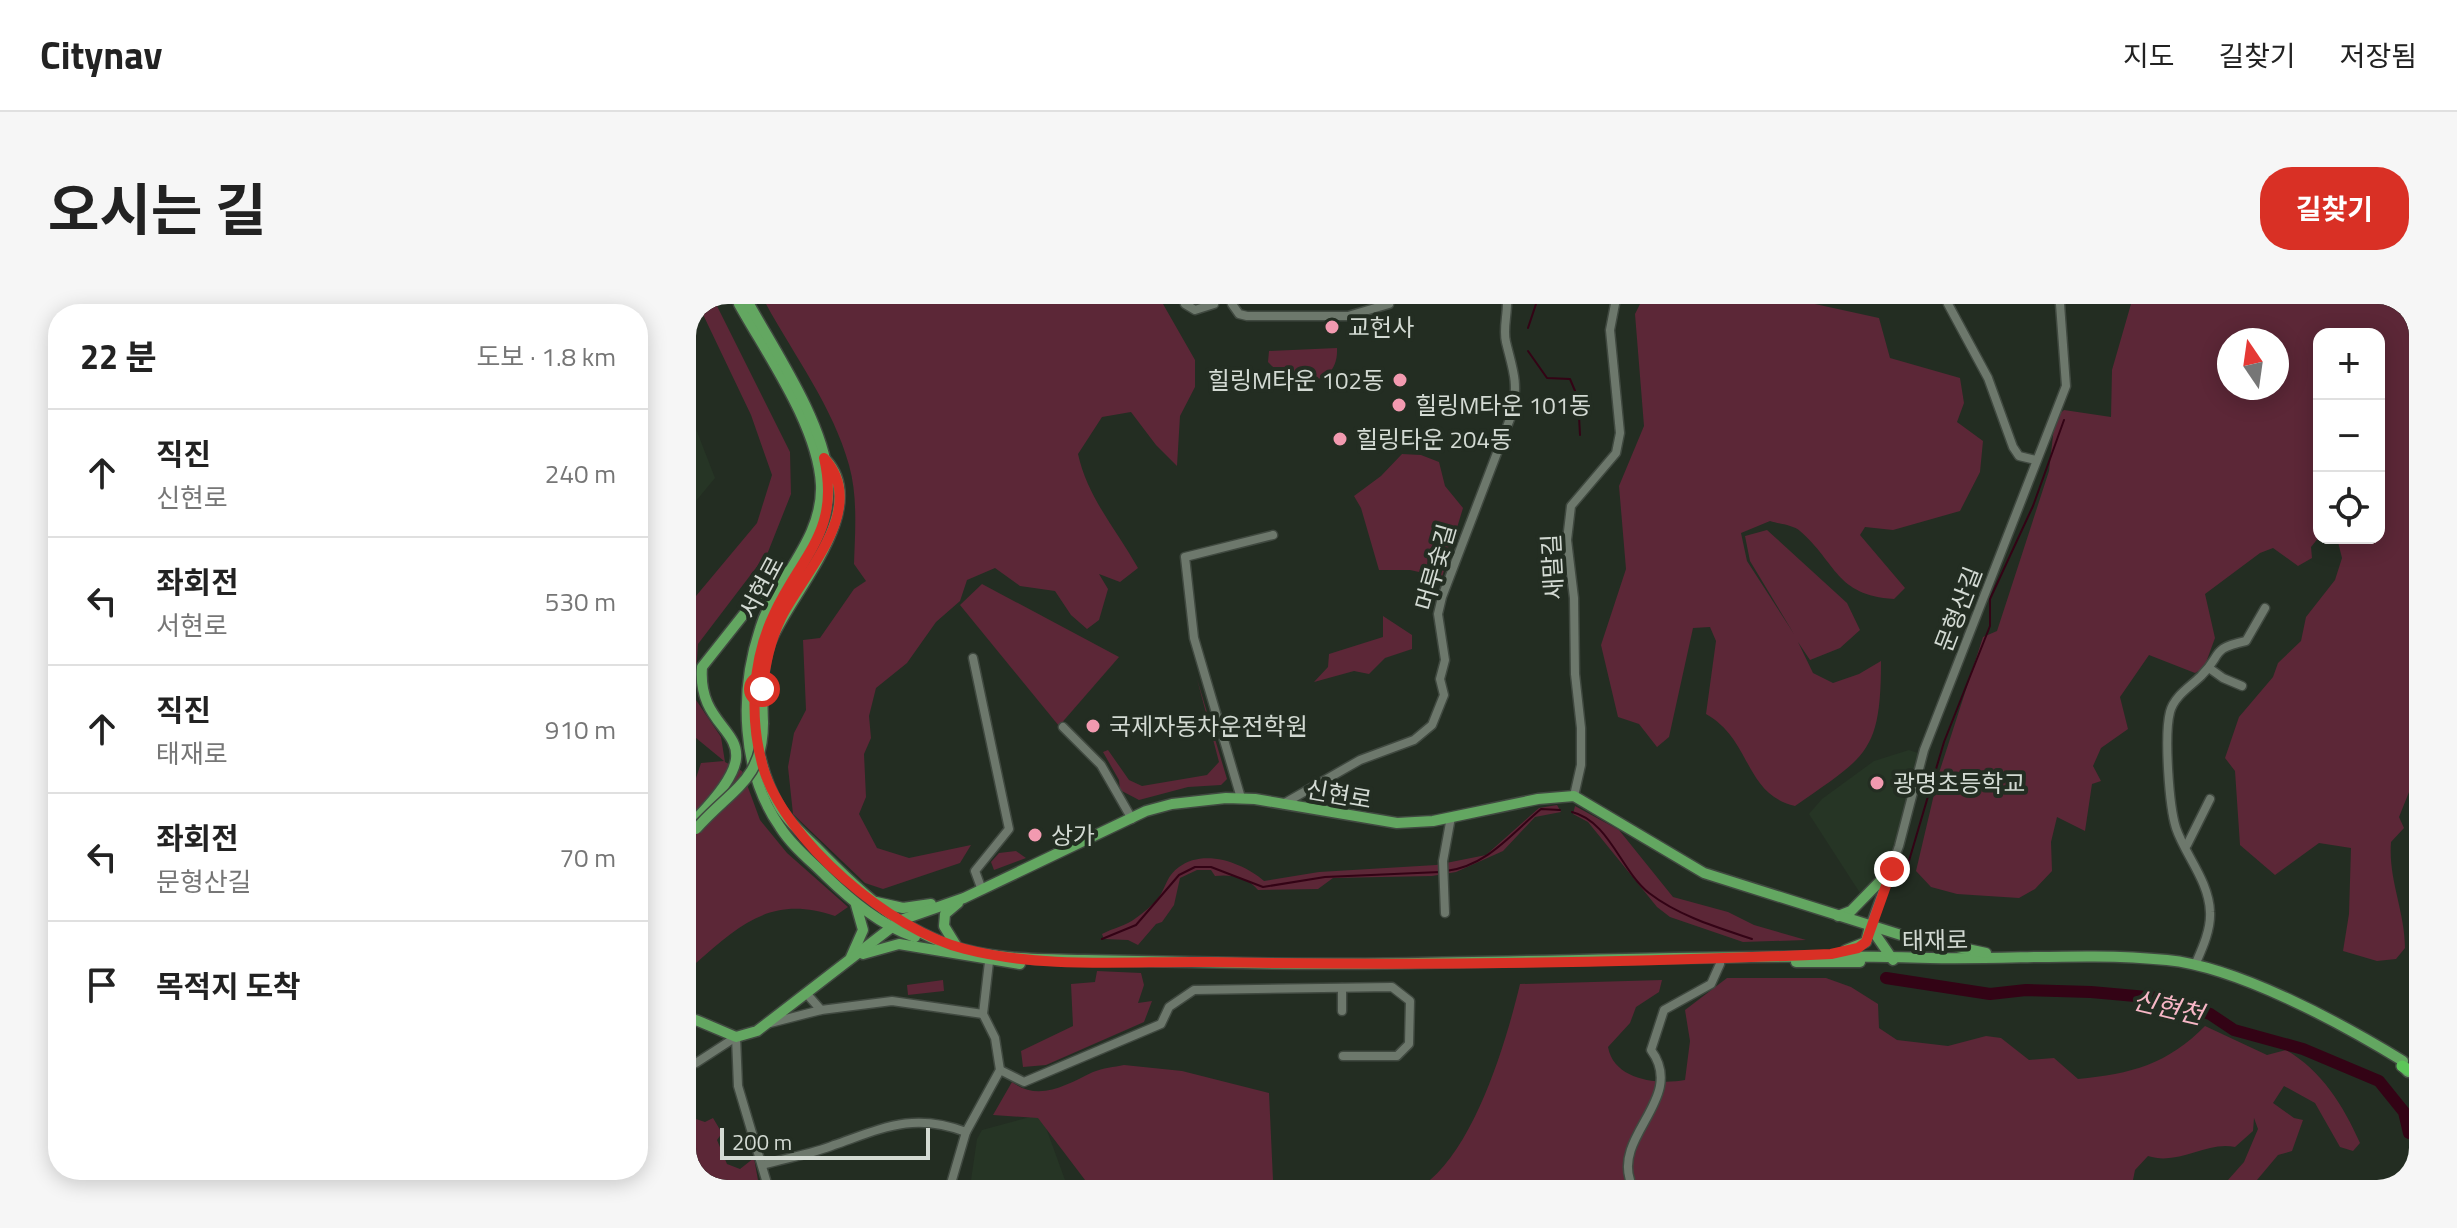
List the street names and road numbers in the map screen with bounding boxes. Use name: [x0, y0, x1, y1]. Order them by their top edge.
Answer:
street label: 머루숯길: [1406, 520, 1464, 614]
street label: 새말길: [1532, 533, 1572, 601]
street label: 서현로: [730, 549, 792, 625]
street label: 문형산길: [1925, 561, 1991, 657]
street label: 신현로: [1303, 771, 1375, 817]
street label: 태재로: [1902, 921, 1968, 959]

